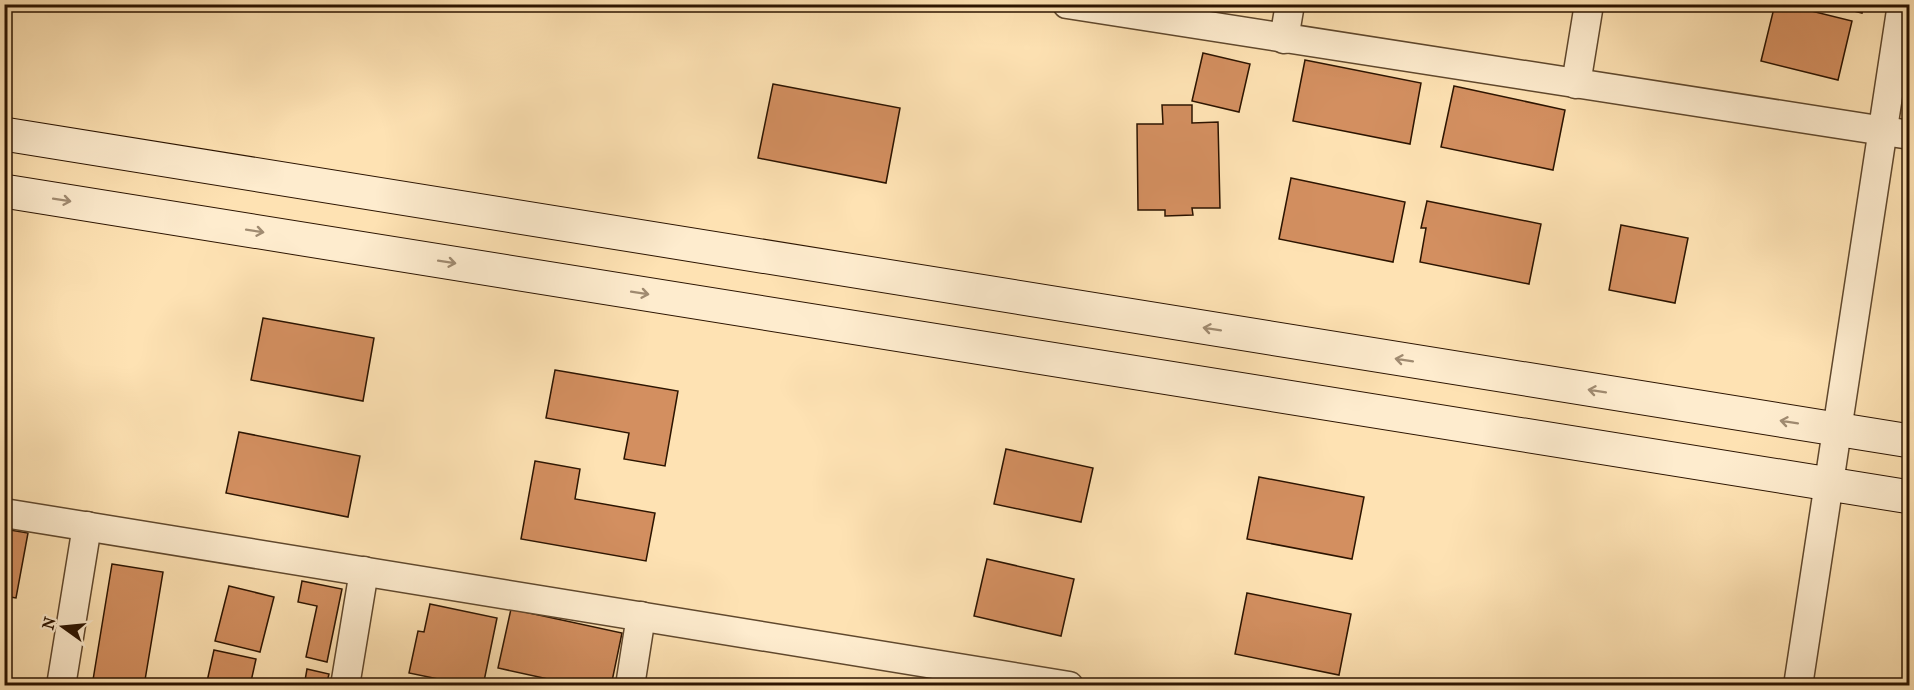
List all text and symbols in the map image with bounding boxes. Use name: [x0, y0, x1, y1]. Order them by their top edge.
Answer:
one-way arrow: [52, 194, 72, 205]
one-way arrow: [244, 225, 264, 236]
one-way arrow: [437, 256, 457, 267]
one-way arrow: [629, 287, 649, 298]
one-way arrow: [1203, 323, 1222, 334]
one-way arrow: [1395, 354, 1415, 365]
one-way arrow: [1588, 386, 1607, 397]
one-way arrow: [1780, 417, 1800, 428]
north arrow: [33, 597, 93, 657]
text: N: [38, 614, 60, 632]

